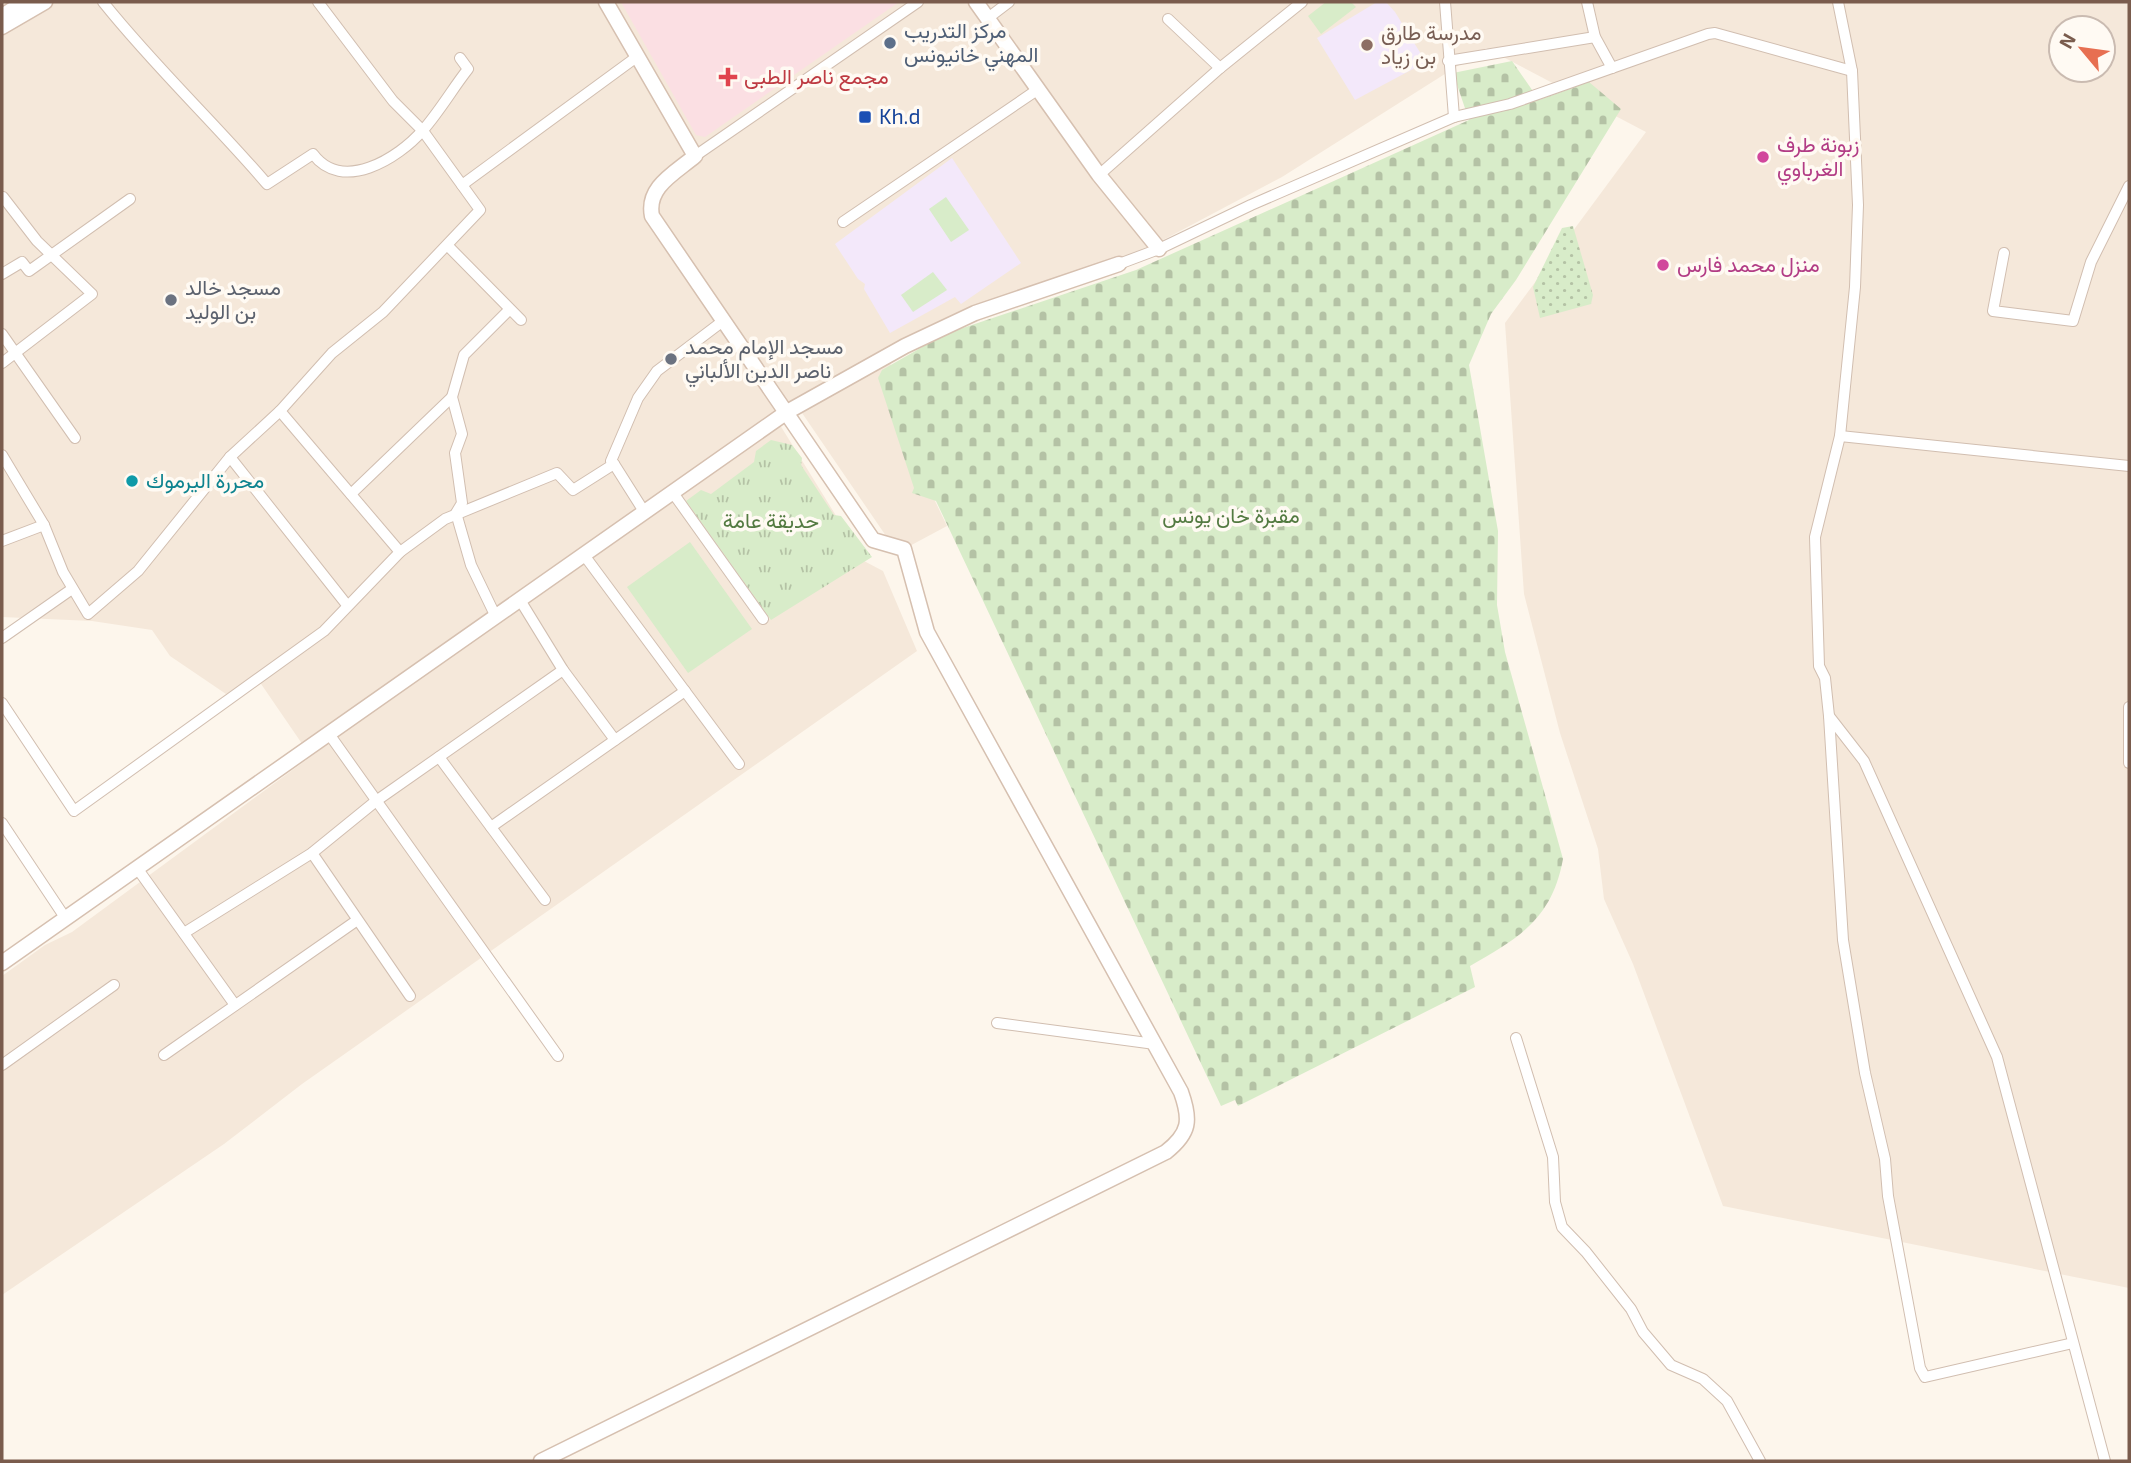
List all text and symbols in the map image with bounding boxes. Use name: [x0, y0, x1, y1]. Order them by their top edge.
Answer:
north arrow: [2047, 14, 2117, 84]
place label: مركز التدريب المهني خانيونس: [904, 17, 1038, 72]
place label: مدرسة طارق بن زياد: [1381, 19, 1481, 70]
text: N: [2053, 29, 2080, 52]
marker: مركز التدريب المهني خانيونس: [882, 35, 898, 51]
marker: مدرسة طارق بن زياد: [1359, 37, 1375, 53]
place label: مجمع ناصر الطبى: [744, 63, 889, 91]
marker: مجمع ناصر الطبى: [718, 67, 738, 87]
place label: Kh.d: [879, 103, 920, 128]
marker: Kh.d: [857, 109, 873, 125]
place label: زبونة طرف الغرباوي: [1777, 131, 1859, 186]
marker: زبونة طرف الغرباوي: [1755, 149, 1771, 165]
place label: منزل محمد فارس: [1677, 251, 1820, 278]
marker: منزل محمد فارس: [1655, 257, 1671, 273]
place label: مسجد خالد بن الوليد: [185, 274, 281, 325]
marker: مسجد خالد بن الوليد: [163, 292, 179, 308]
place label: مسجد الإمام محمد ناصر الدين الألباني: [685, 333, 843, 388]
marker: مسجد الإمام محمد ناصر الدين الألباني: [663, 351, 679, 367]
place label: محررة اليرموك: [146, 467, 264, 494]
marker: محررة اليرموك: [124, 473, 140, 489]
park label: مقبرة خان يونس: [1162, 502, 1300, 529]
park label: حديقة عامة: [723, 507, 819, 533]

